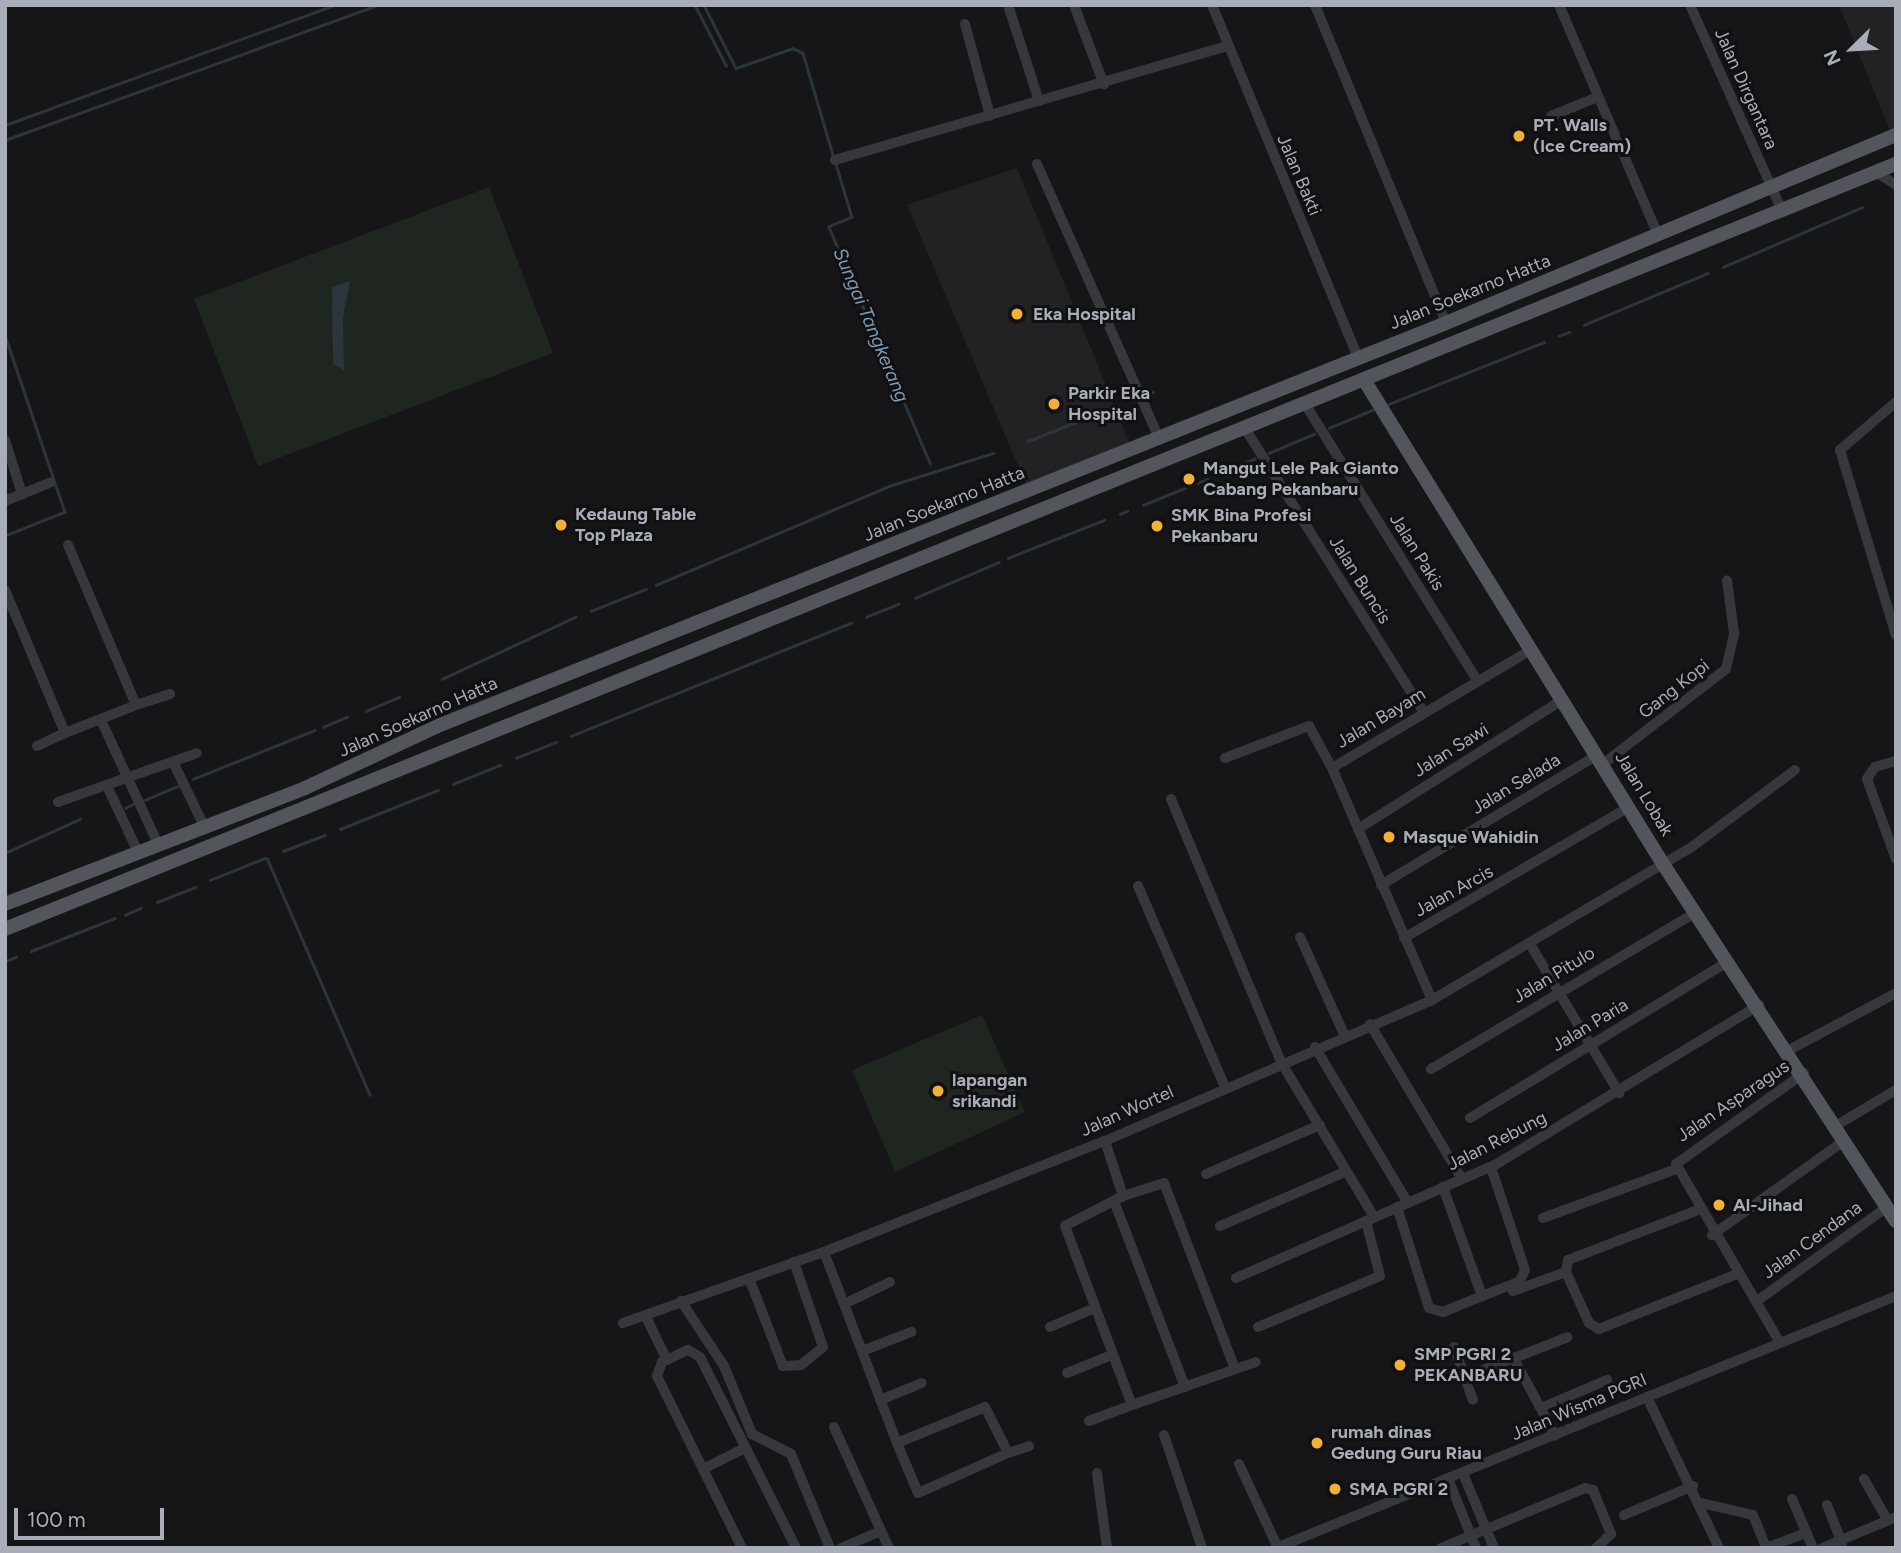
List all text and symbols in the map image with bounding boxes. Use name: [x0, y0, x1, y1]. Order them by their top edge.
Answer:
north arrow: [1817, 14, 1887, 84]
street label: Jalan Dirgantara: [1710, 25, 1782, 153]
text: N: [1819, 46, 1846, 69]
place label: PT. Walls (Ice Cream): [1533, 115, 1631, 158]
marker: PT. Walls (Ice Cream): [1511, 128, 1527, 144]
street label: Jalan Bakti: [1272, 131, 1326, 219]
water label: Sungai Tangkerang: [828, 244, 914, 406]
street label: Jalan Soekarno Hatta: [1386, 250, 1554, 334]
place label: Eka Hospital: [1033, 303, 1136, 325]
marker: Eka Hospital: [1007, 304, 1027, 324]
place label: Parkir Eka Hospital: [1068, 383, 1150, 426]
marker: Parkir Eka Hospital: [1046, 396, 1062, 412]
place label: Mangut Lele Pak Gianto Cabang Pekanbaru: [1203, 458, 1399, 500]
street label: Jalan Soekarno Hatta: [860, 462, 1028, 546]
marker: Mangut Lele Pak Gianto Cabang Pekanbaru: [1181, 471, 1197, 487]
place label: Kedaung Table Top Plaza: [575, 504, 696, 546]
place label: SMK Bina Profesi Pekanbaru: [1171, 505, 1311, 548]
street label: Jalan Pakis: [1385, 509, 1449, 595]
marker: Kedaung Table Top Plaza: [553, 517, 569, 533]
marker: SMK Bina Profesi Pekanbaru: [1149, 518, 1165, 534]
street label: Jalan Buncis: [1324, 532, 1396, 628]
street label: Gang Kopi: [1634, 655, 1714, 723]
street label: Jalan Soekarno Hatta: [335, 672, 501, 762]
street label: Jalan Bayam: [1333, 683, 1429, 753]
street label: Jalan Sawi: [1409, 718, 1493, 782]
street label: Jalan Lobak: [1610, 748, 1678, 840]
street label: Jalan Selada: [1468, 749, 1564, 819]
place label: Masque Wahidin: [1403, 826, 1539, 848]
marker: Masque Wahidin: [1381, 829, 1397, 845]
street label: Jalan Arcis: [1411, 861, 1497, 921]
street label: Jalan Pitulo: [1509, 942, 1599, 1008]
street label: Jalan Paria: [1548, 994, 1632, 1056]
street label: Jalan Asparagus: [1673, 1055, 1793, 1147]
place label: lapangan srikandi: [952, 1070, 1027, 1112]
street label: Jalan Wortel: [1077, 1081, 1177, 1141]
marker: lapangan srikandi: [930, 1083, 946, 1099]
street label: Jalan Rebung: [1444, 1107, 1550, 1175]
place label: Al-Jihad: [1733, 1194, 1803, 1216]
marker: Al-Jihad: [1711, 1197, 1727, 1213]
street label: Jalan Cendana: [1758, 1197, 1866, 1283]
place label: SMP PGRI 2 PEKANBARU: [1414, 1344, 1522, 1386]
marker: SMP PGRI 2 PEKANBARU: [1392, 1357, 1408, 1373]
street label: Jalan Wisma PGRI: [1508, 1369, 1650, 1445]
place label: rumah dinas Gedung Guru Riau: [1331, 1422, 1482, 1464]
marker: rumah dinas Gedung Guru Riau: [1309, 1435, 1325, 1451]
place label: SMA PGRI 2: [1349, 1478, 1448, 1500]
marker: SMA PGRI 2: [1327, 1481, 1343, 1497]
scale bar: [18, 1494, 168, 1538]
text: 100 m: [27, 1507, 86, 1532]

